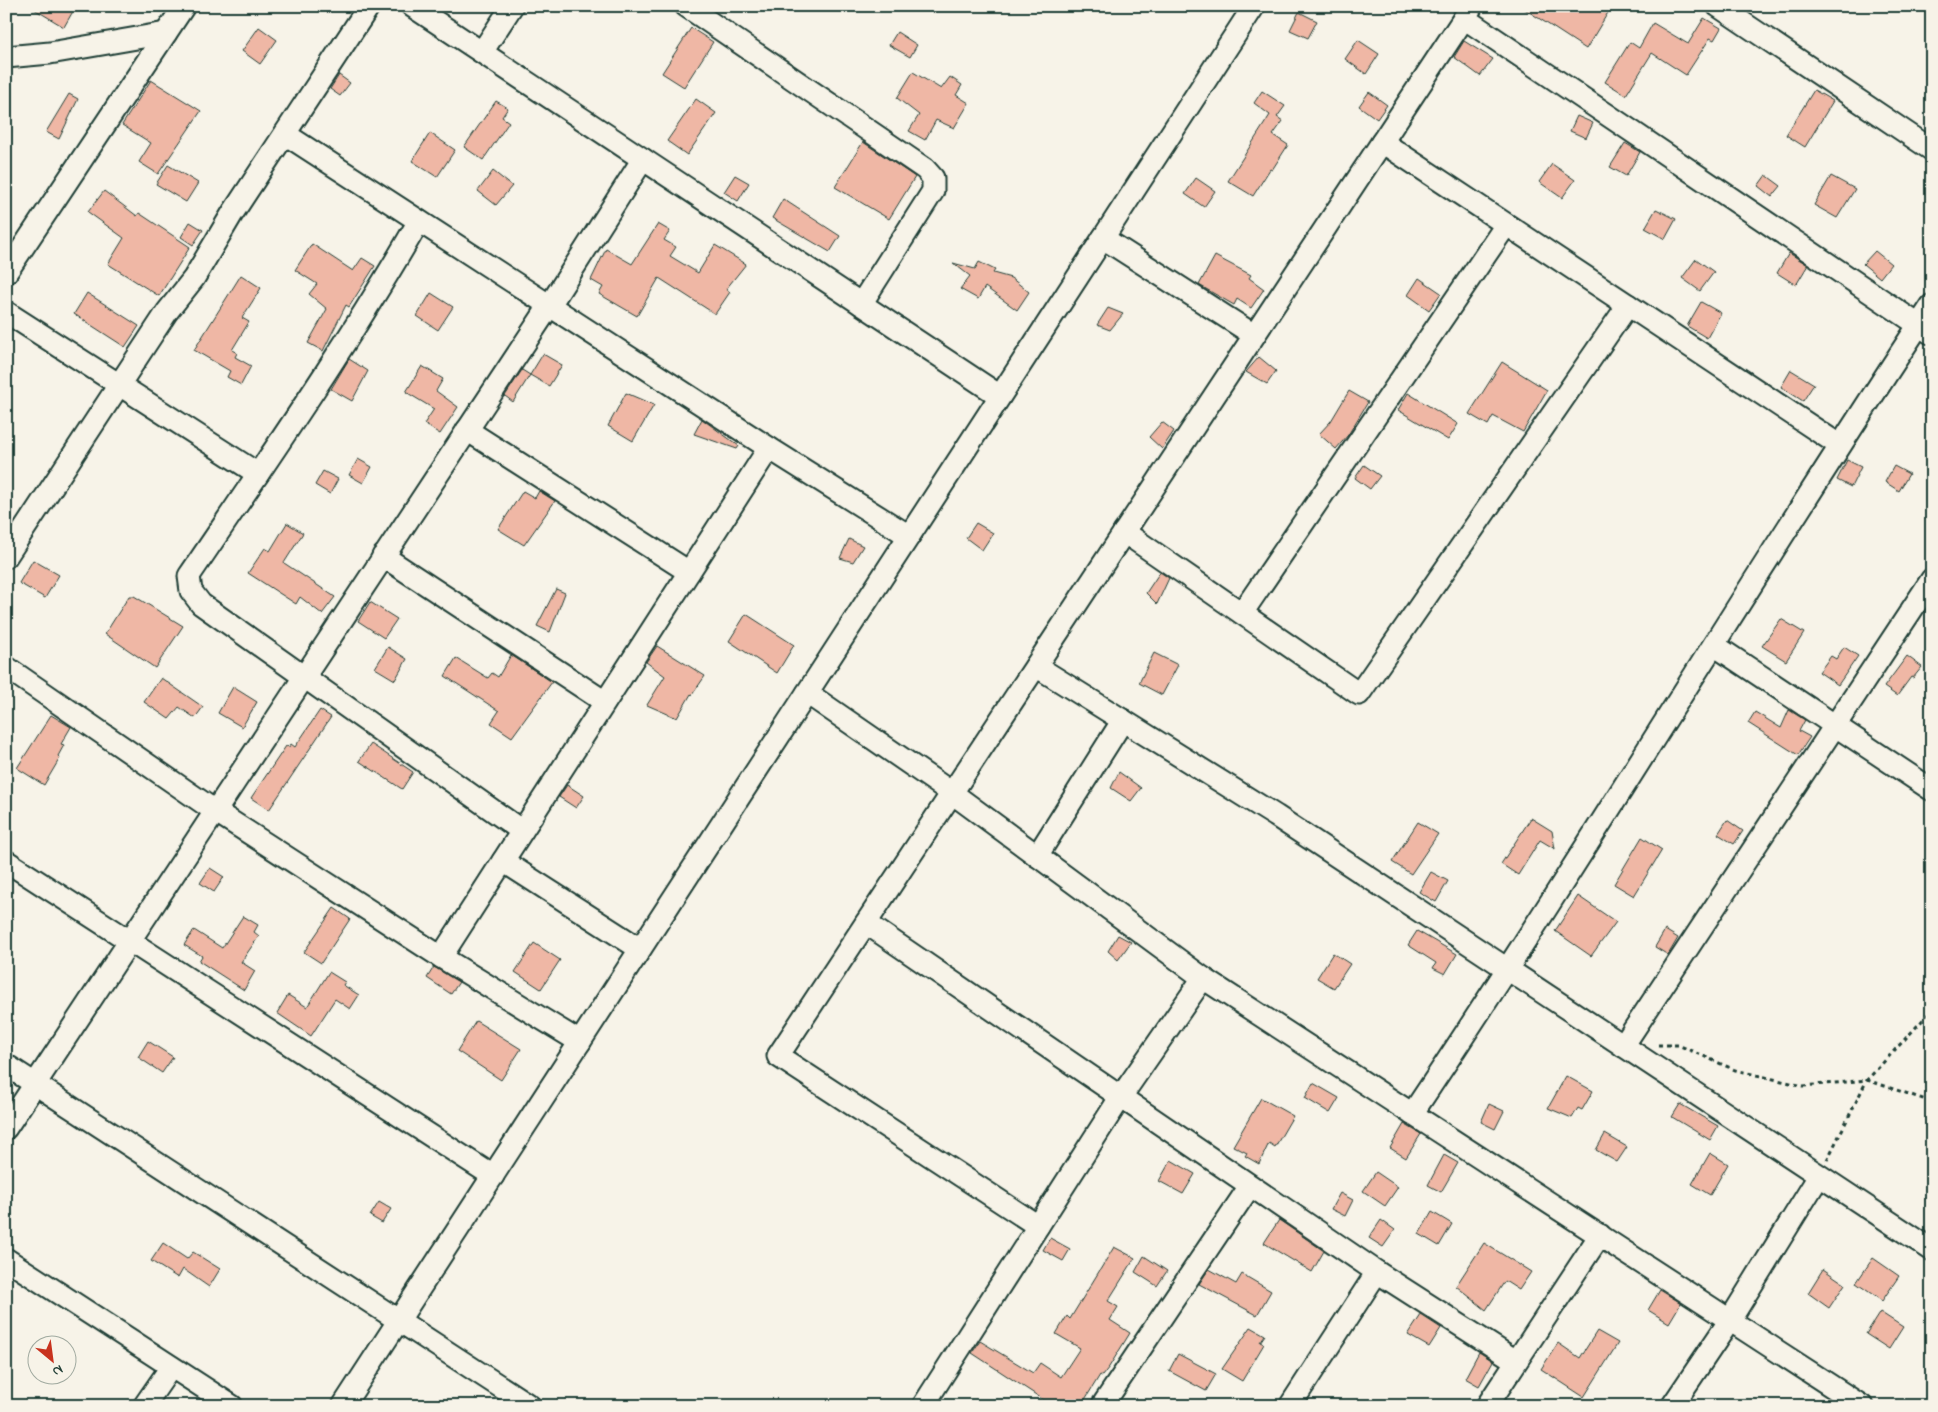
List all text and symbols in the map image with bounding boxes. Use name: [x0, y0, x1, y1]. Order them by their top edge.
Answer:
north arrow: [28, 1334, 78, 1384]
text: N: [48, 1359, 67, 1382]

